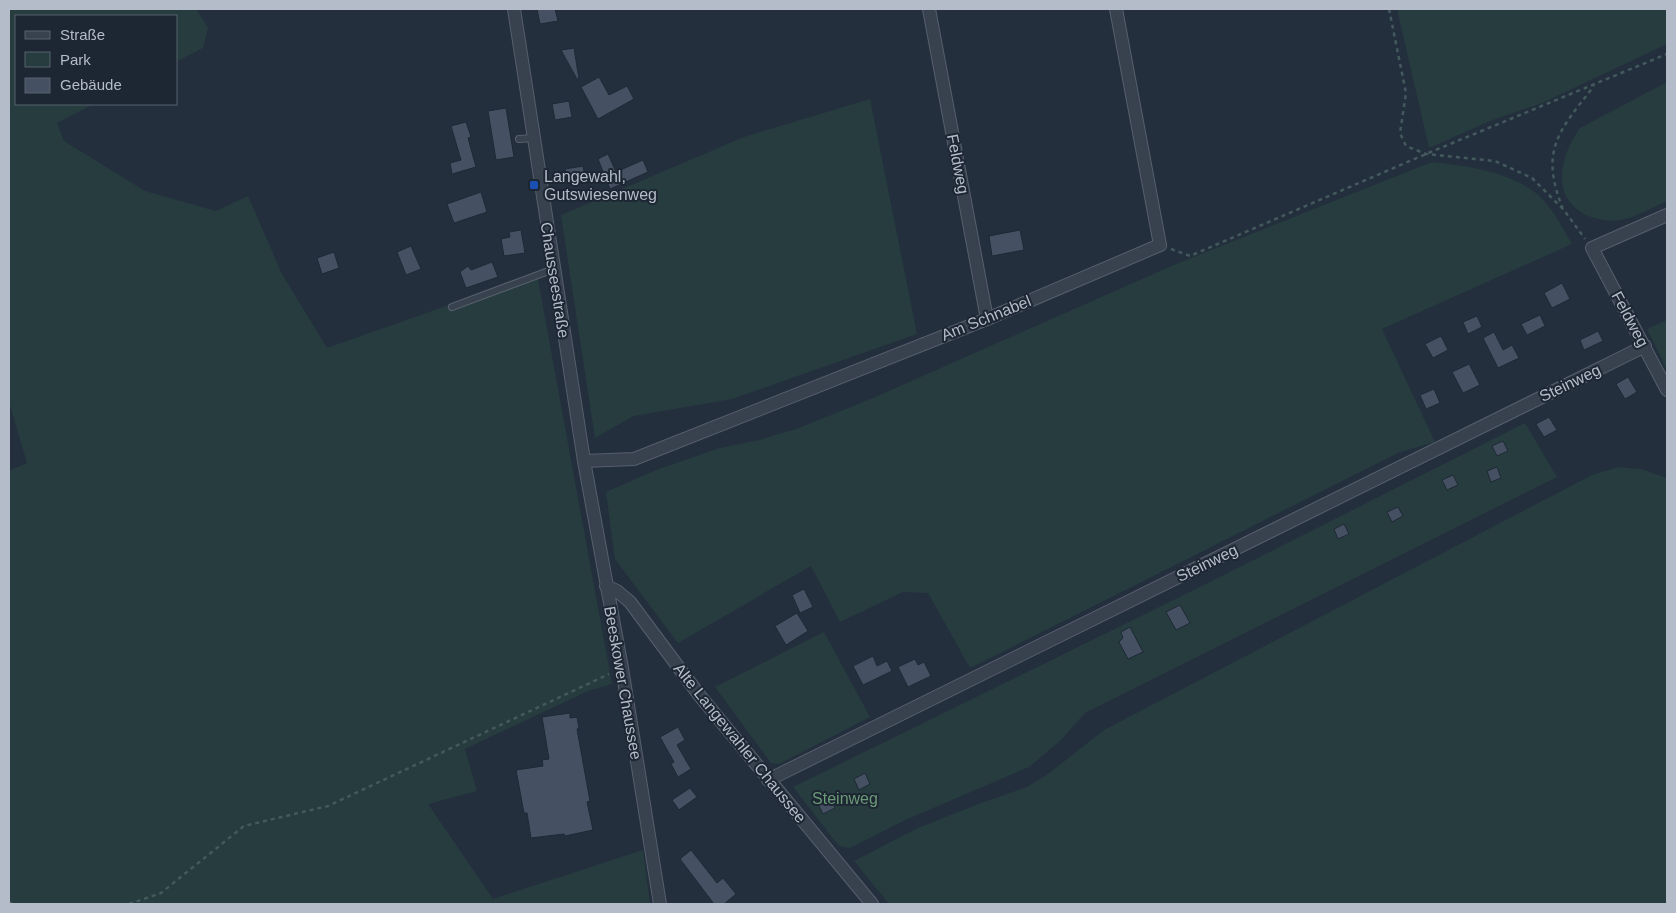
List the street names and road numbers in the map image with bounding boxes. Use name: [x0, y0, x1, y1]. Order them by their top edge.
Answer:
street label: Feldweg: [944, 133, 972, 195]
street label: Chausseestraße: [537, 221, 573, 339]
street label: Feldweg: [1608, 288, 1652, 350]
street label: Am Schnabel: [939, 292, 1033, 344]
street label: Steinweg: [1537, 361, 1603, 405]
street label: Steinweg: [1174, 541, 1240, 585]
street label: Beeskower Chaussee: [601, 605, 645, 761]
street label: Alte Langewahler Chaussee: [670, 660, 810, 826]

